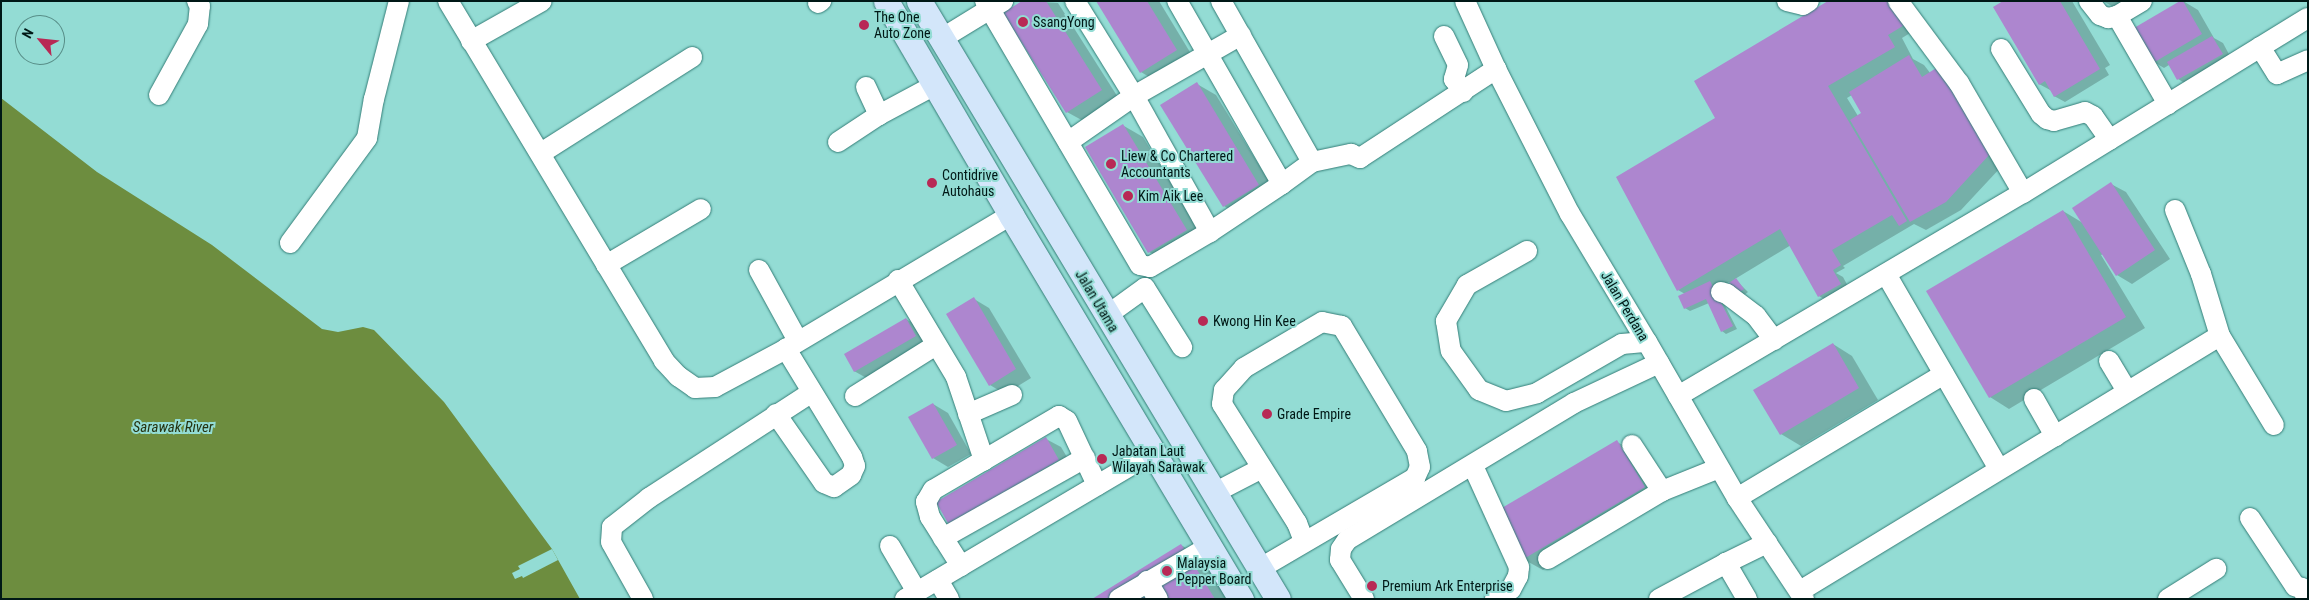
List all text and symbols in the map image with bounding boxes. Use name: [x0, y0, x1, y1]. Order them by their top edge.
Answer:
place label: The One Auto Zone: [874, 9, 931, 41]
place label: SsangYong: [1033, 14, 1095, 30]
north arrow: [15, 15, 65, 65]
marker: SsangYong: [1017, 16, 1029, 28]
marker: The One Auto Zone: [858, 19, 870, 31]
text: N: [19, 26, 37, 41]
place label: Liew & Co Chartered Accountants: [1121, 148, 1233, 180]
marker: Liew & Co Chartered Accountants: [1105, 158, 1117, 170]
place label: Contidrive Autohaus: [942, 167, 998, 200]
marker: Contidrive Autohaus: [926, 177, 938, 189]
place label: Kim Aik Lee: [1138, 188, 1203, 204]
marker: Kim Aik Lee: [1122, 190, 1134, 202]
street label: Jalan Utama: [1072, 267, 1122, 335]
street label: Jalan Perdana: [1597, 268, 1653, 344]
place label: Kwong Hin Kee: [1213, 313, 1296, 329]
marker: Kwong Hin Kee: [1197, 315, 1209, 327]
place label: Grade Empire: [1277, 406, 1351, 422]
marker: Grade Empire: [1261, 408, 1273, 420]
water label: Sarawak River: [133, 419, 213, 437]
place label: Jabatan Laut Wilayah Sarawak: [1112, 443, 1205, 476]
marker: Jabatan Laut Wilayah Sarawak: [1096, 453, 1108, 465]
place label: Malaysia Pepper Board: [1177, 555, 1252, 588]
marker: Malaysia Pepper Board: [1161, 565, 1173, 577]
place label: Premium Ark Enterprise: [1382, 578, 1513, 594]
marker: Premium Ark Enterprise: [1366, 580, 1378, 592]

